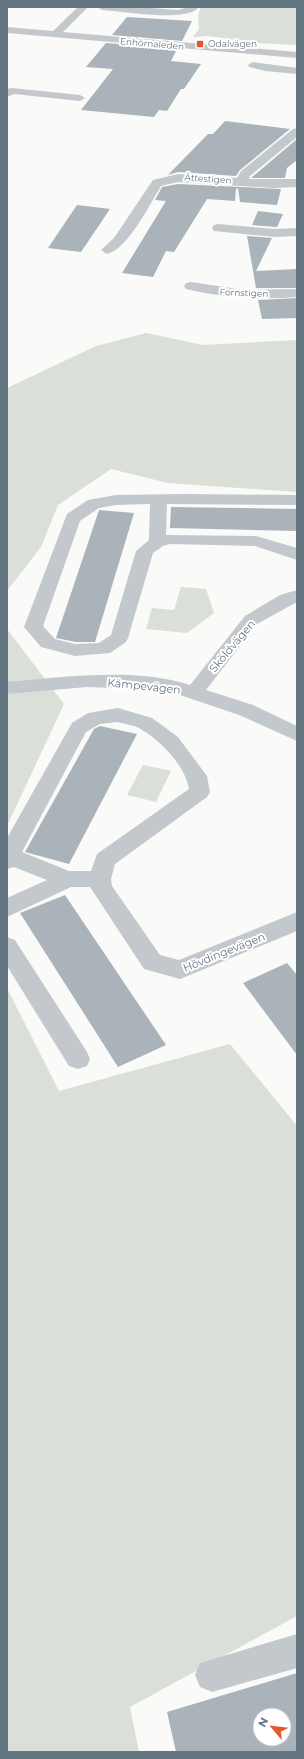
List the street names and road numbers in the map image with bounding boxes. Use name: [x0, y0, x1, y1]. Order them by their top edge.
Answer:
street label: Enhörnaleden: [120, 35, 185, 52]
street label: Ättestigen: [184, 171, 232, 186]
street label: Fornstigen: [219, 286, 269, 299]
street label: Sköldvägen: [206, 617, 258, 675]
street label: Kämpevägen: [107, 675, 181, 697]
street label: Hövdingevägen: [181, 929, 267, 975]

